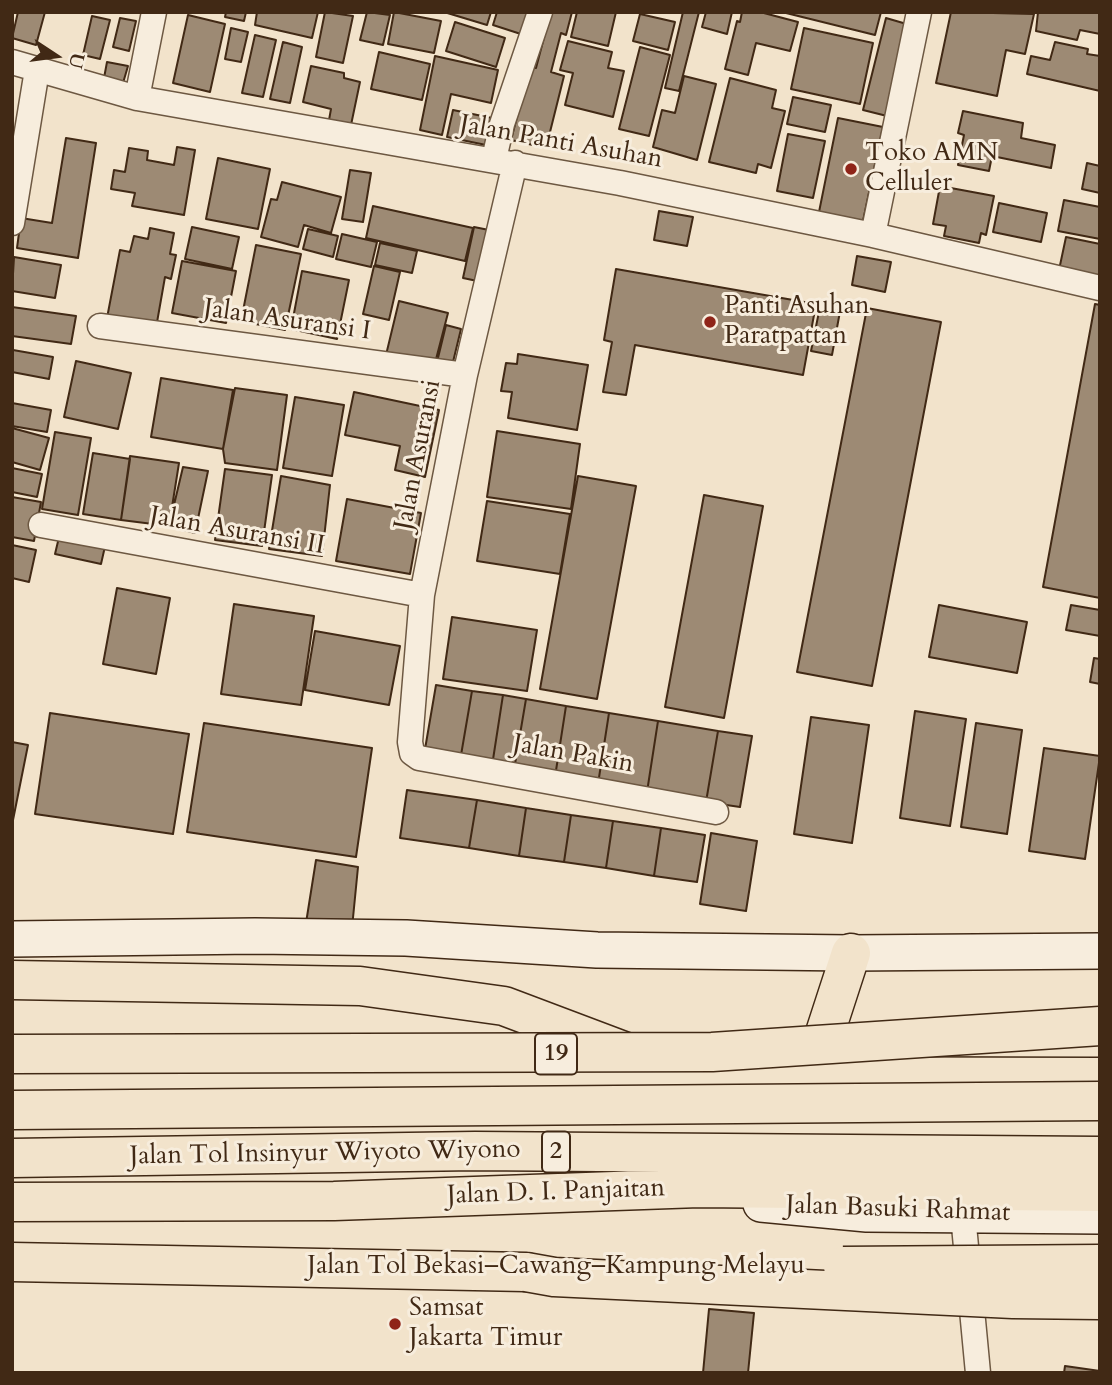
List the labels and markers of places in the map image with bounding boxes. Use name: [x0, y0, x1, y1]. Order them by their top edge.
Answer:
place label: Toko AMN Celluler: [865, 138, 998, 200]
marker: Toko AMN Celluler: [843, 161, 859, 177]
place label: Panti Asuhan Paratpattan: [724, 291, 870, 352]
marker: Panti Asuhan Paratpattan: [702, 314, 718, 330]
place label: Samsat Jakarta Timur: [409, 1293, 562, 1354]
marker: Samsat Jakarta Timur: [387, 1316, 403, 1332]

